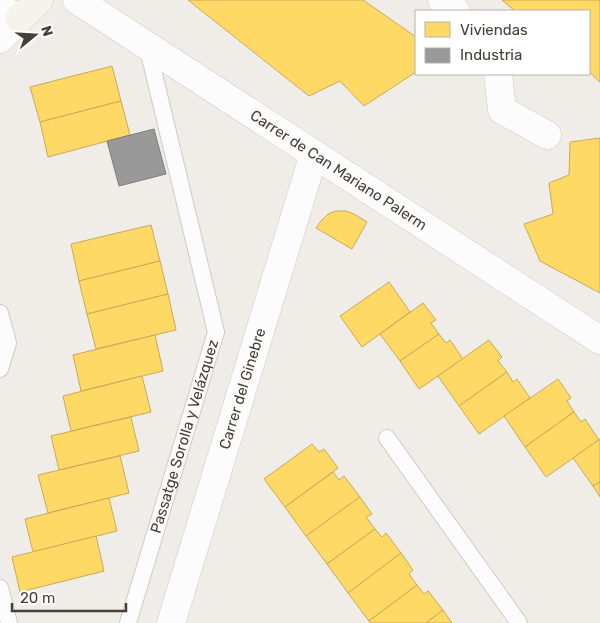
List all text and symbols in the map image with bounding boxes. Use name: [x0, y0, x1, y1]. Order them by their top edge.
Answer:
north arrow: [10, 10, 60, 60]
legend: [415, 10, 590, 75]
text: Viviendas: [460, 21, 528, 39]
text: N: [37, 24, 57, 39]
text: Industria: [460, 46, 522, 64]
street label: Carrer de Can Mariano Palerm: [247, 106, 430, 234]
street label: Carrer del Ginebre: [215, 326, 269, 452]
street label: Passatge Sorolla y Velázquez: [147, 337, 222, 535]
scale bar: [12, 580, 126, 612]
text: 20 m: [20, 589, 55, 607]

